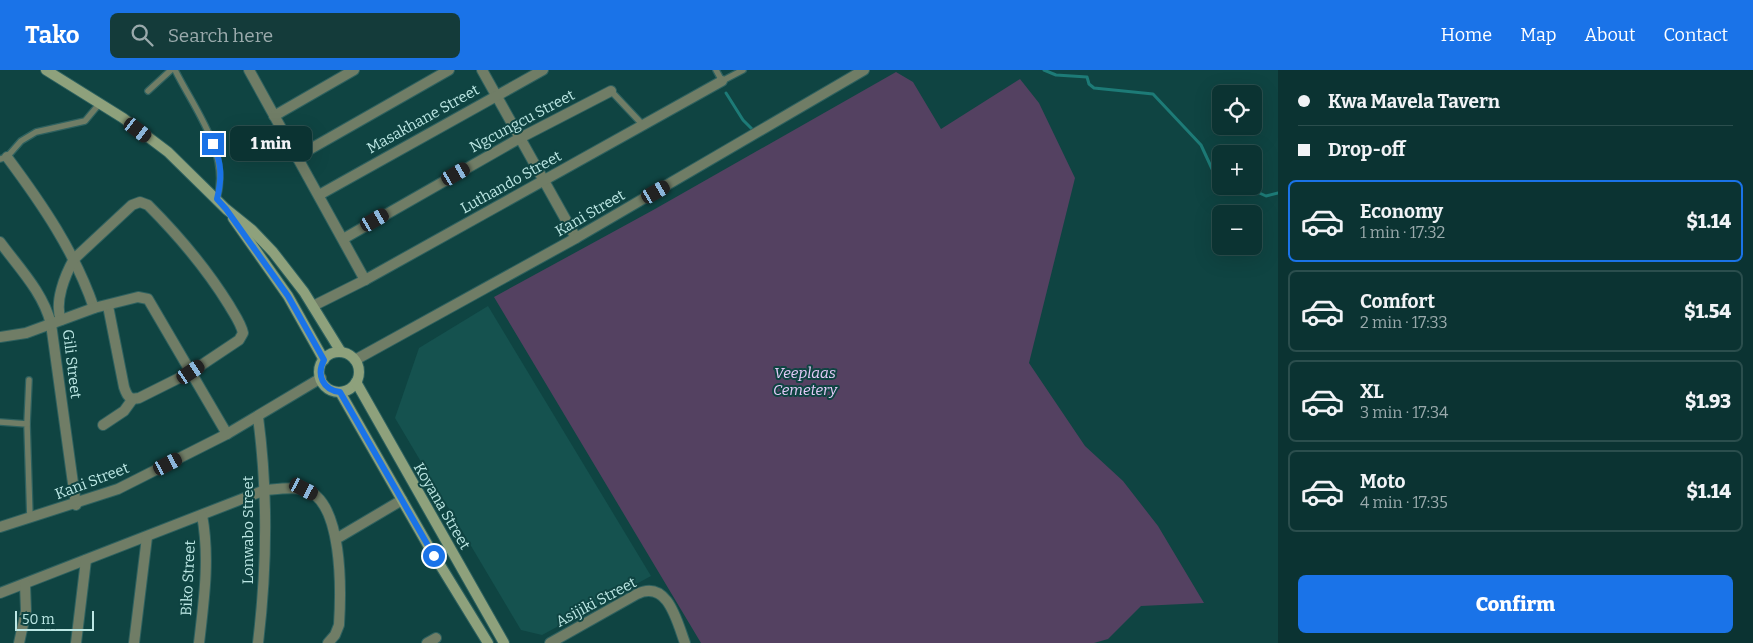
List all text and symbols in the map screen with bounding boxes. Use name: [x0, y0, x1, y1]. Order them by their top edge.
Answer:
search box: [110, 13, 460, 58]
text: Tako: [25, 21, 80, 49]
icon: search: [128, 21, 156, 49]
text: Search here: [168, 24, 273, 47]
text: Home: [1441, 24, 1492, 46]
text: Map: [1520, 24, 1556, 46]
text: About: [1584, 24, 1635, 46]
text: Contact: [1663, 24, 1728, 46]
street label: Masakhane Street: [364, 80, 483, 157]
street label: Ngcungcu Street: [466, 85, 578, 156]
map controls: [1212, 85, 1262, 255]
button: locate: [1212, 85, 1262, 135]
text: Kwa Mavela Tavern: [1328, 90, 1500, 113]
car: [121, 115, 154, 145]
callout: 1 min: [230, 126, 313, 162]
route end: [202, 133, 224, 155]
text: 1 min: [251, 134, 291, 153]
text: Drop-off: [1328, 138, 1406, 161]
button: +: [1212, 145, 1262, 195]
street label: Luthando Street: [457, 147, 565, 217]
car: [439, 160, 472, 188]
car: [639, 178, 672, 206]
street label: Kani Street: [552, 186, 629, 240]
icon: car: [1300, 199, 1345, 244]
text: Economy: [1360, 200, 1443, 223]
button: −: [1212, 205, 1262, 255]
car: [358, 206, 391, 234]
text: $1.14: [1687, 210, 1731, 233]
text: 1 min · 17:32: [1360, 223, 1445, 242]
icon: car: [1300, 289, 1345, 334]
text: Comfort: [1360, 290, 1435, 313]
text: $1.54: [1684, 300, 1731, 323]
text: 2 min · 17:33: [1360, 313, 1448, 332]
street label: Gili Street: [59, 328, 85, 400]
car: [174, 357, 207, 387]
park label: Veeplaas Cemetery: [773, 364, 838, 399]
icon: car: [1300, 379, 1345, 424]
text: XL: [1360, 380, 1384, 403]
text: $1.93: [1685, 390, 1731, 413]
text: 3 min · 17:34: [1360, 403, 1448, 422]
car: [151, 451, 184, 477]
street label: Kani Street: [53, 459, 132, 503]
street label: Koyana Street: [410, 459, 474, 553]
icon: car: [1300, 469, 1345, 514]
text: Moto: [1360, 470, 1406, 493]
street label: Lonwabo Street: [239, 475, 257, 584]
car: [287, 476, 320, 502]
text: $1.14: [1687, 480, 1731, 503]
text: 4 min · 17:35: [1360, 493, 1448, 512]
street label: Biko Street: [177, 539, 199, 616]
route start: [423, 545, 445, 567]
street label: Asijiki Street: [553, 573, 640, 631]
button: Confirm: [1298, 575, 1733, 633]
scale bar: [15, 608, 94, 631]
text: 50 m: [22, 611, 55, 628]

